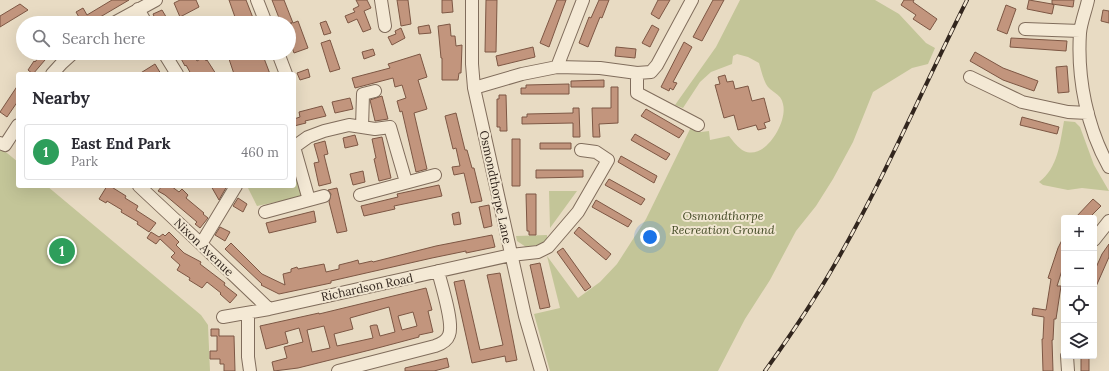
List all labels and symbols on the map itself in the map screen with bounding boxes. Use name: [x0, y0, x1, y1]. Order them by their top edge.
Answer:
street label: Osmondthorpe Lane: [477, 129, 515, 245]
park label: Osmondthorpe Recreation Ground: [671, 208, 775, 237]
street label: Nixon Avenue: [171, 215, 237, 279]
your location: [640, 227, 660, 247]
pin: 1: [49, 236, 75, 266]
street label: Richardson Road: [320, 270, 414, 304]

